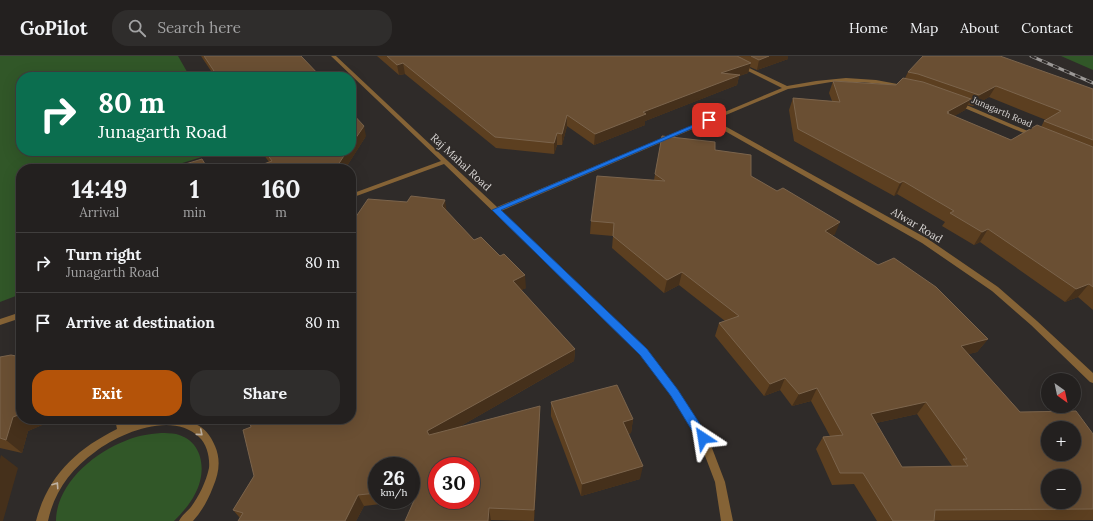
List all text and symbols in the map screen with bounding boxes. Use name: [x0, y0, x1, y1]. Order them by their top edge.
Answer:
search box: [112, 10, 392, 46]
text: GoPilot: [20, 16, 88, 40]
icon: search: [126, 17, 148, 39]
text: Search here: [158, 18, 241, 37]
text: Home: [849, 19, 888, 37]
text: Map: [910, 19, 938, 37]
text: About: [960, 19, 999, 37]
text: Contact: [1021, 19, 1073, 37]
text: 80 m: [98, 85, 165, 121]
icon: right: [32, 88, 84, 140]
street label: Junagarth Road: [969, 93, 1035, 129]
pin: [692, 103, 726, 137]
icon: arrive: [698, 109, 720, 131]
text: Junagarth Road: [98, 120, 227, 143]
street label: Raj Mahal Road: [428, 130, 495, 194]
text: 14:49: [72, 174, 127, 205]
text: 1: [190, 174, 199, 205]
text: 160: [262, 174, 300, 205]
text: Arrival: [80, 204, 119, 221]
text: min: [183, 204, 206, 221]
text: m: [275, 204, 287, 221]
street label: Alwar Road: [888, 204, 946, 246]
text: Turn right: [66, 245, 142, 264]
icon: right: [32, 252, 54, 274]
text: 80 m: [305, 253, 340, 272]
text: Junagarth Road: [66, 264, 159, 281]
icon: arrive: [32, 312, 54, 334]
text: Arrive at destination: [66, 313, 215, 332]
text: 80 m: [305, 313, 340, 332]
button: Exit: [32, 370, 182, 416]
button: Share: [190, 370, 340, 416]
north arrow: [1041, 373, 1081, 413]
map controls: [1041, 373, 1081, 509]
position arrow: [682, 417, 724, 459]
button: +: [1041, 421, 1081, 461]
one-way arrow: [195, 428, 203, 435]
speed limit sign: 30: [428, 457, 480, 509]
text: 26: [383, 465, 405, 490]
button: −: [1041, 469, 1081, 509]
one-way arrow: [52, 483, 59, 490]
text: km/h: [380, 486, 408, 499]

